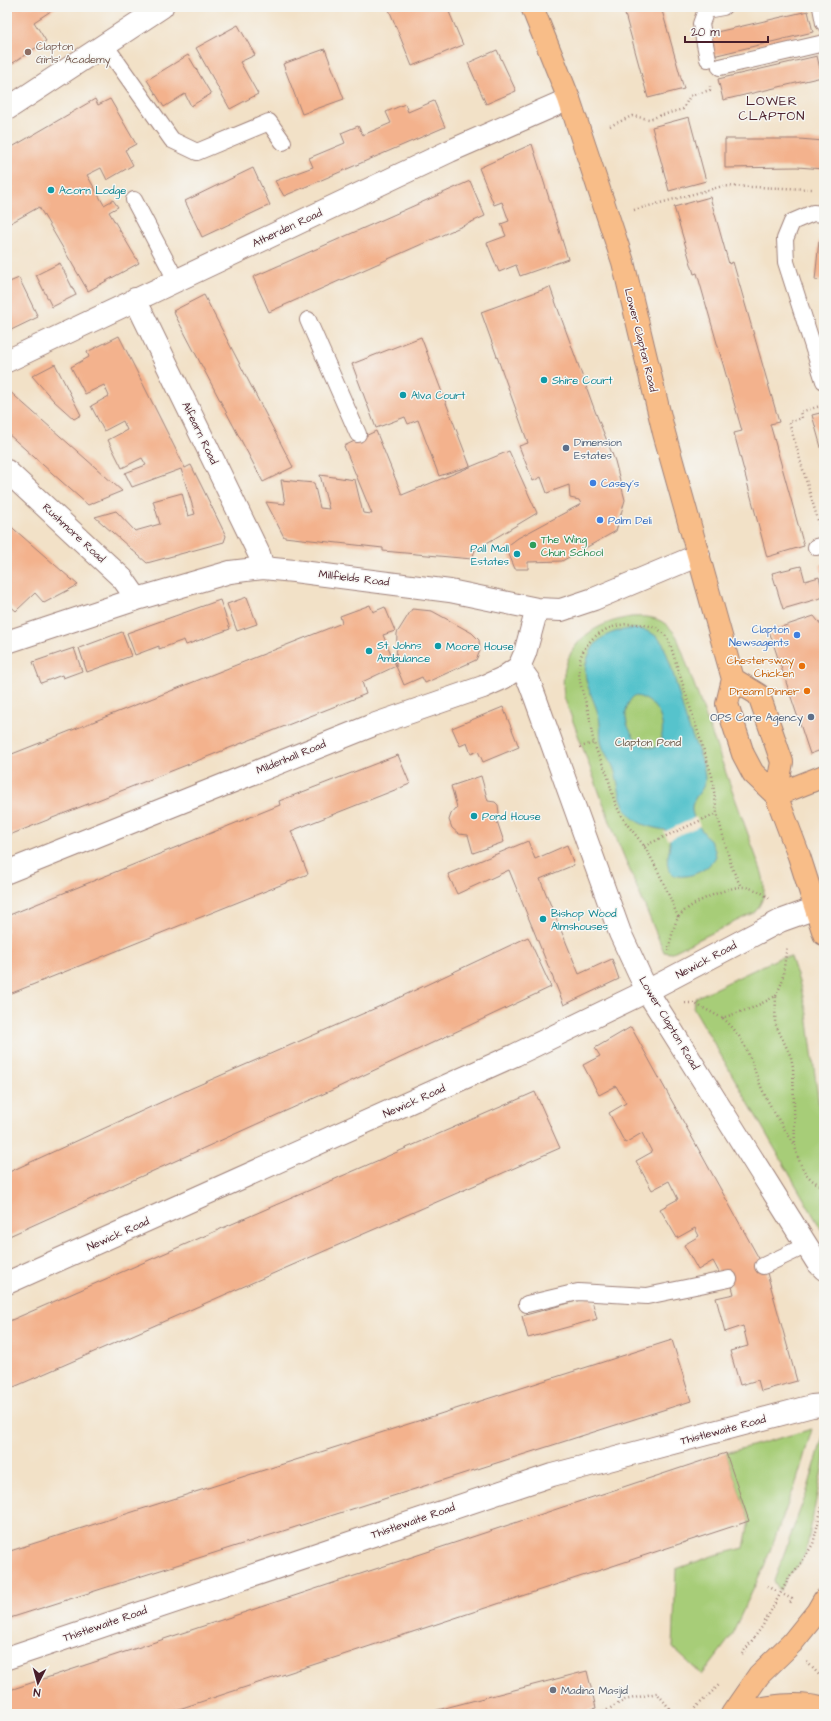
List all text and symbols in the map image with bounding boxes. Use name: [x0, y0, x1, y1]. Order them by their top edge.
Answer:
scale bar: [685, 18, 768, 44]
text: 20 m: [691, 24, 720, 41]
place label: Clapton Girls' Academy: [36, 39, 111, 68]
marker: Clapton Girls' Academy: [23, 47, 33, 57]
district label: LOWER CLAPTON: [739, 92, 805, 125]
place label: Acorn Lodge: [59, 183, 126, 199]
marker: Acorn Lodge: [46, 185, 56, 195]
street label: Atherden Road: [250, 205, 325, 251]
street label: Lower Clapton Road: [621, 287, 661, 394]
place label: Shire Court: [552, 373, 613, 388]
marker: Shire Court: [539, 375, 549, 385]
place label: Alva Court: [411, 388, 466, 403]
marker: Alva Court: [398, 390, 408, 400]
street label: Alfearn Road: [178, 399, 222, 467]
place label: Dimension Estates: [574, 435, 622, 463]
marker: Dimension Estates: [561, 443, 571, 453]
place label: Casey's: [601, 476, 640, 492]
marker: Casey's: [588, 478, 598, 488]
street label: Rushmore Road: [39, 500, 109, 566]
place label: Palm Deli: [608, 513, 652, 528]
marker: Palm Deli: [595, 515, 605, 525]
place label: The Wing Chun School: [541, 532, 604, 560]
marker: The Wing Chun School: [528, 540, 538, 550]
place label: Pall Mall Estates: [470, 541, 509, 569]
marker: Pall Mall Estates: [512, 549, 522, 559]
street label: Millfields Road: [318, 566, 390, 590]
place label: Clapton Newsagents: [729, 622, 789, 651]
marker: Clapton Newsagents: [792, 630, 802, 640]
place label: St Johns Ambulance: [377, 638, 430, 666]
place label: Moore House: [446, 639, 514, 654]
marker: Moore House: [433, 641, 443, 651]
marker: St Johns Ambulance: [364, 646, 374, 656]
place label: Chestersway Chicken: [727, 653, 794, 681]
marker: Chestersway Chicken: [797, 661, 807, 671]
place label: Dream Dinner: [729, 684, 799, 699]
marker: Dream Dinner: [802, 686, 812, 696]
place label: OPS Care Agency: [710, 710, 803, 726]
marker: OPS Care Agency: [806, 712, 816, 722]
park label: Clapton Pond: [615, 735, 681, 750]
street label: Mildenhall Road: [254, 736, 328, 778]
place label: Pond House: [482, 809, 541, 824]
marker: Pond House: [469, 811, 479, 821]
place label: Bishop Wood Almshouses: [551, 906, 617, 934]
marker: Bishop Wood Almshouses: [538, 914, 548, 924]
street label: Newick Road: [673, 938, 739, 982]
street label: Lower Clapton Road: [635, 974, 703, 1073]
street label: Newick Road: [380, 1080, 448, 1121]
street label: Newick Road: [84, 1213, 152, 1254]
street label: Thistlewaite Road: [679, 1411, 768, 1449]
street label: Thistlewaite Road: [369, 1499, 457, 1542]
street label: Thistlewaite Road: [61, 1602, 149, 1645]
north arrow: [18, 1663, 58, 1703]
place label: Madina Masjid: [561, 1683, 628, 1698]
text: N: [33, 1685, 41, 1700]
marker: Madina Masjid: [548, 1685, 558, 1695]

